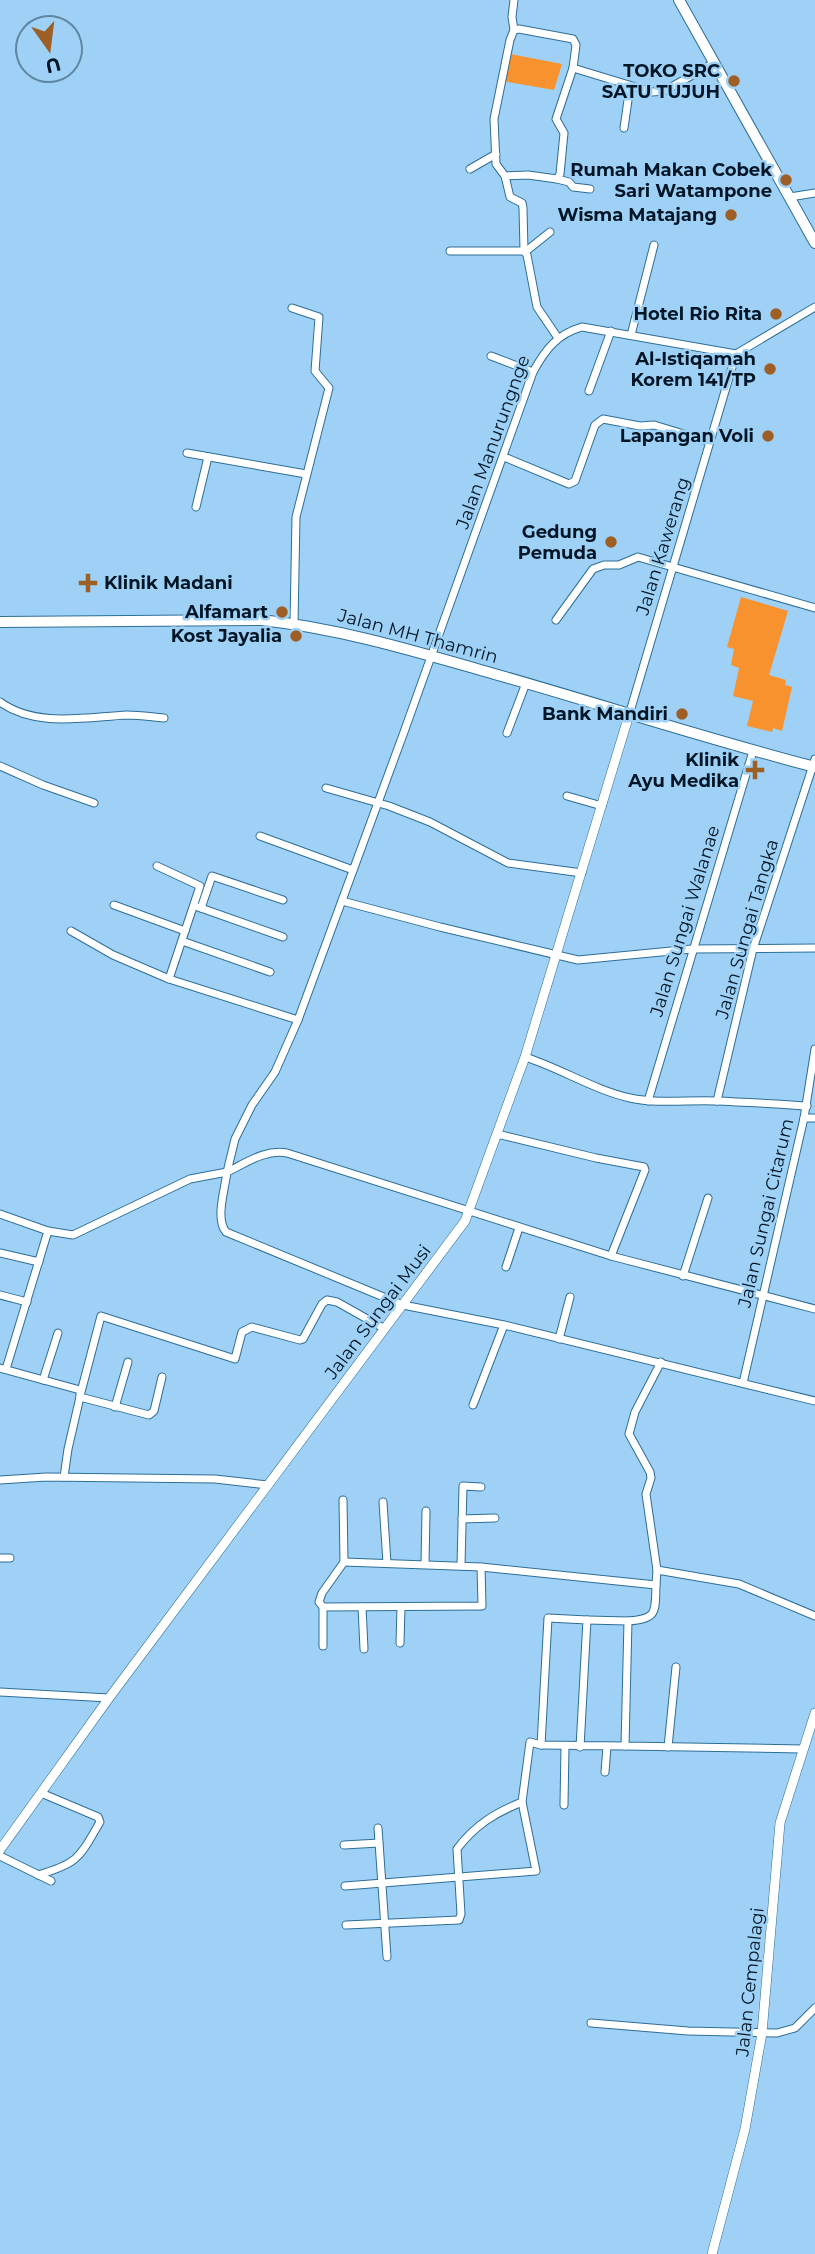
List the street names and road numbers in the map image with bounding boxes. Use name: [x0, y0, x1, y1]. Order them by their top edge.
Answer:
street label: Jalan Manurungnge: [451, 352, 535, 533]
street label: Jalan Kawerang: [631, 474, 694, 619]
street label: Jalan MH Thamrin: [335, 604, 500, 668]
street label: Jalan Sungai Walanae: [645, 823, 725, 1020]
street label: Jalan Sungai Tangka: [711, 837, 783, 1022]
street label: Jalan Sungai Citarum: [733, 1116, 798, 1311]
street label: Jalan Sungai Musi: [320, 1240, 436, 1384]
street label: Jalan Cempalagi: [731, 1906, 769, 2059]

